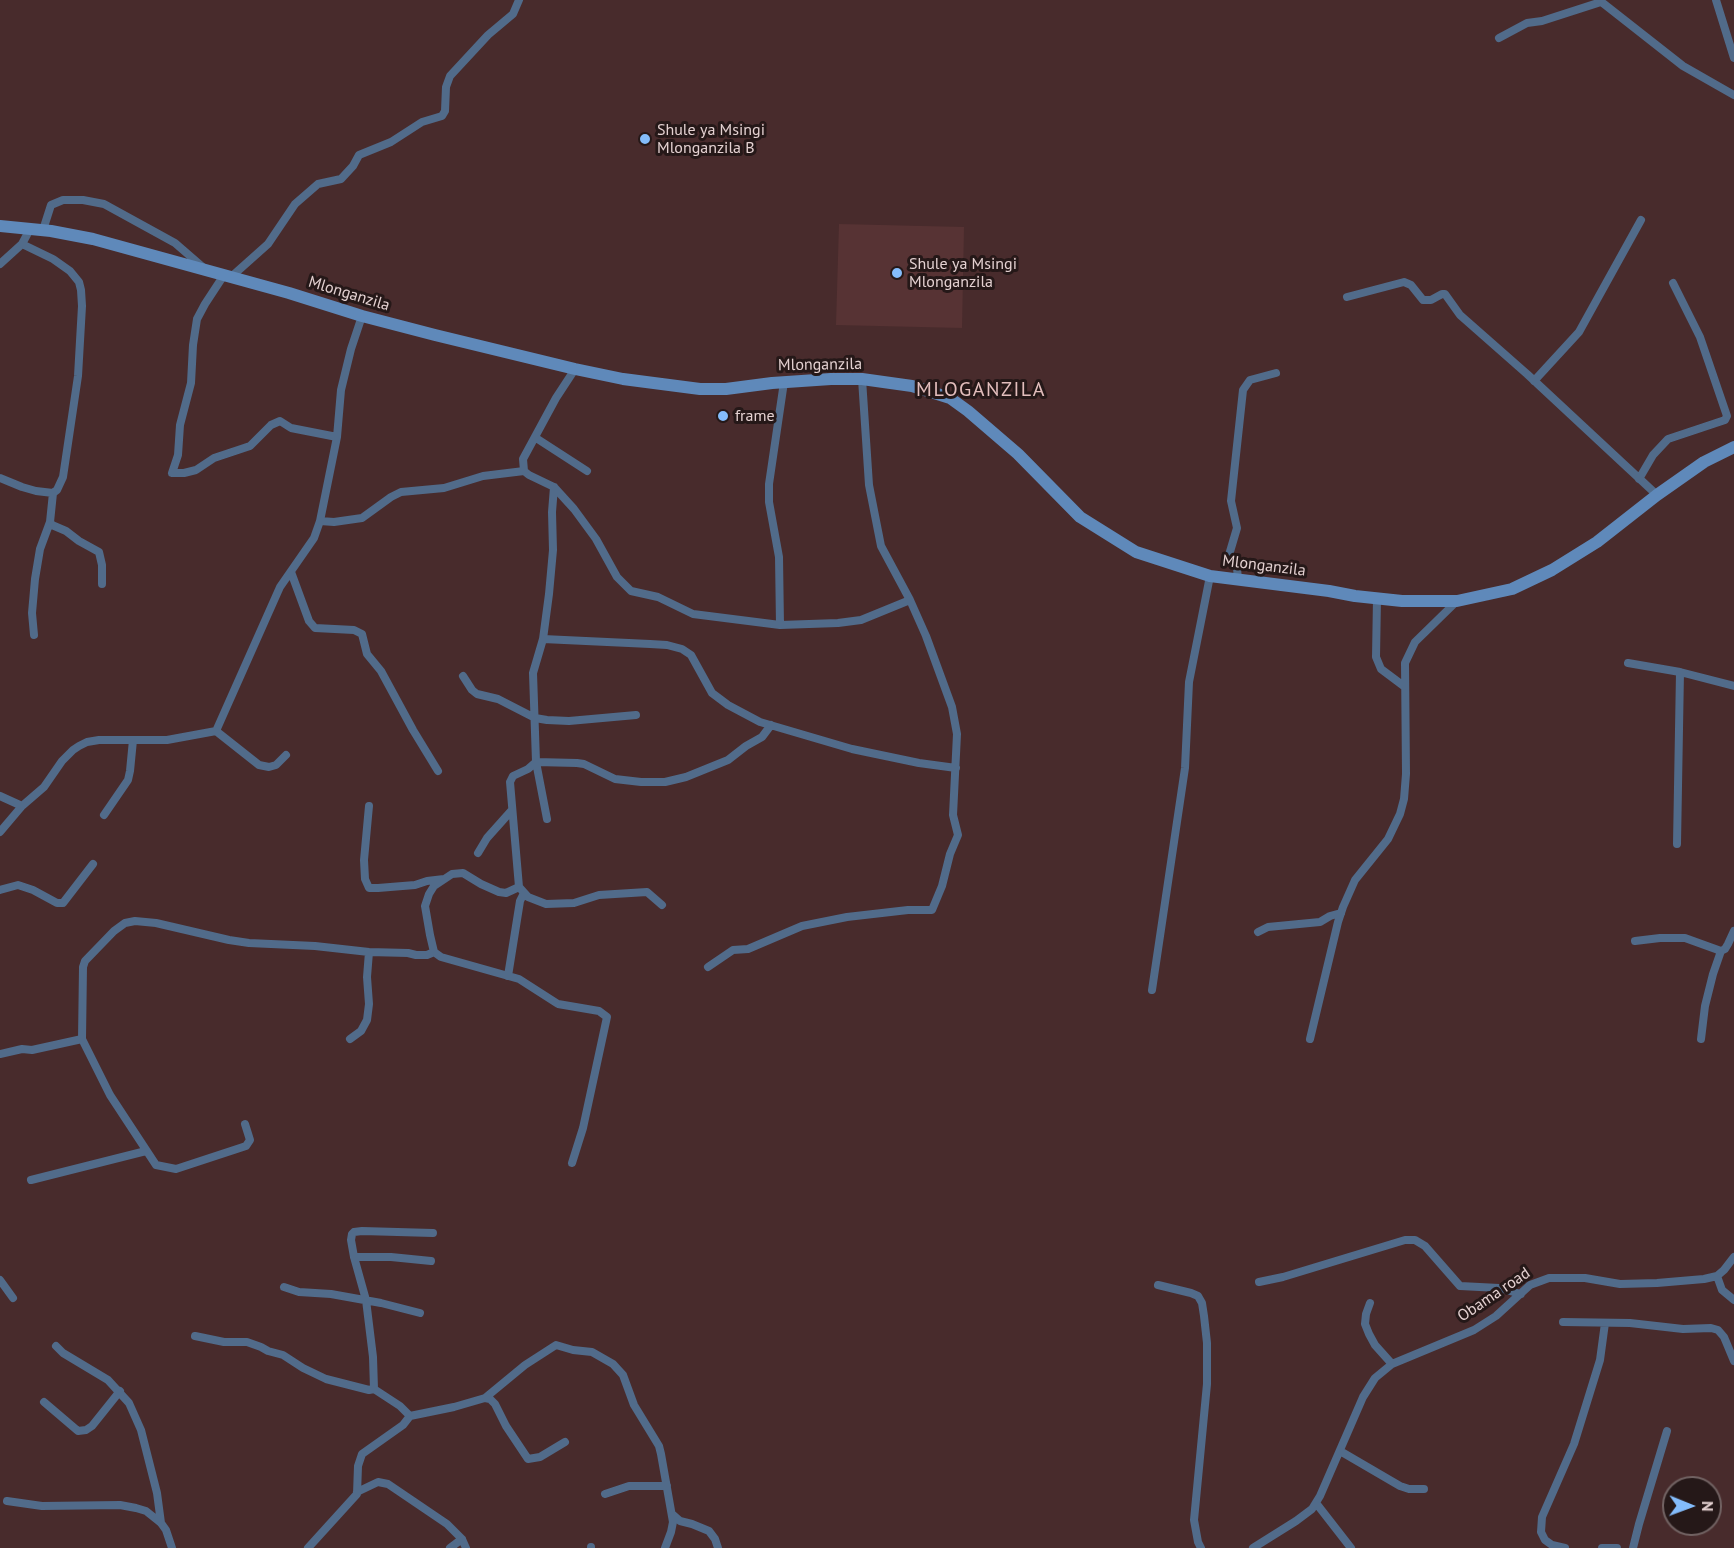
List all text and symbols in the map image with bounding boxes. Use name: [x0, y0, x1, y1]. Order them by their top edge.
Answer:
place label: Shule ya Msingi Mlonganzila B: [657, 120, 765, 158]
marker: Shule ya Msingi Mlonganzila B: [638, 132, 652, 146]
place label: Shule ya Msingi Mlonganzila: [909, 254, 1017, 292]
marker: Shule ya Msingi Mlonganzila: [890, 266, 904, 280]
street label: Mlonganzila: [306, 273, 392, 315]
street label: Mlonganzila: [778, 355, 862, 375]
district label: MLOGANZILA: [916, 378, 1046, 402]
place label: frame: [735, 406, 775, 426]
marker: frame: [716, 409, 730, 423]
street label: Mlonganzila: [1221, 551, 1307, 581]
street label: Obama road: [1454, 1264, 1534, 1326]
north arrow: [1662, 1476, 1722, 1536]
text: N: [1698, 1501, 1718, 1512]

